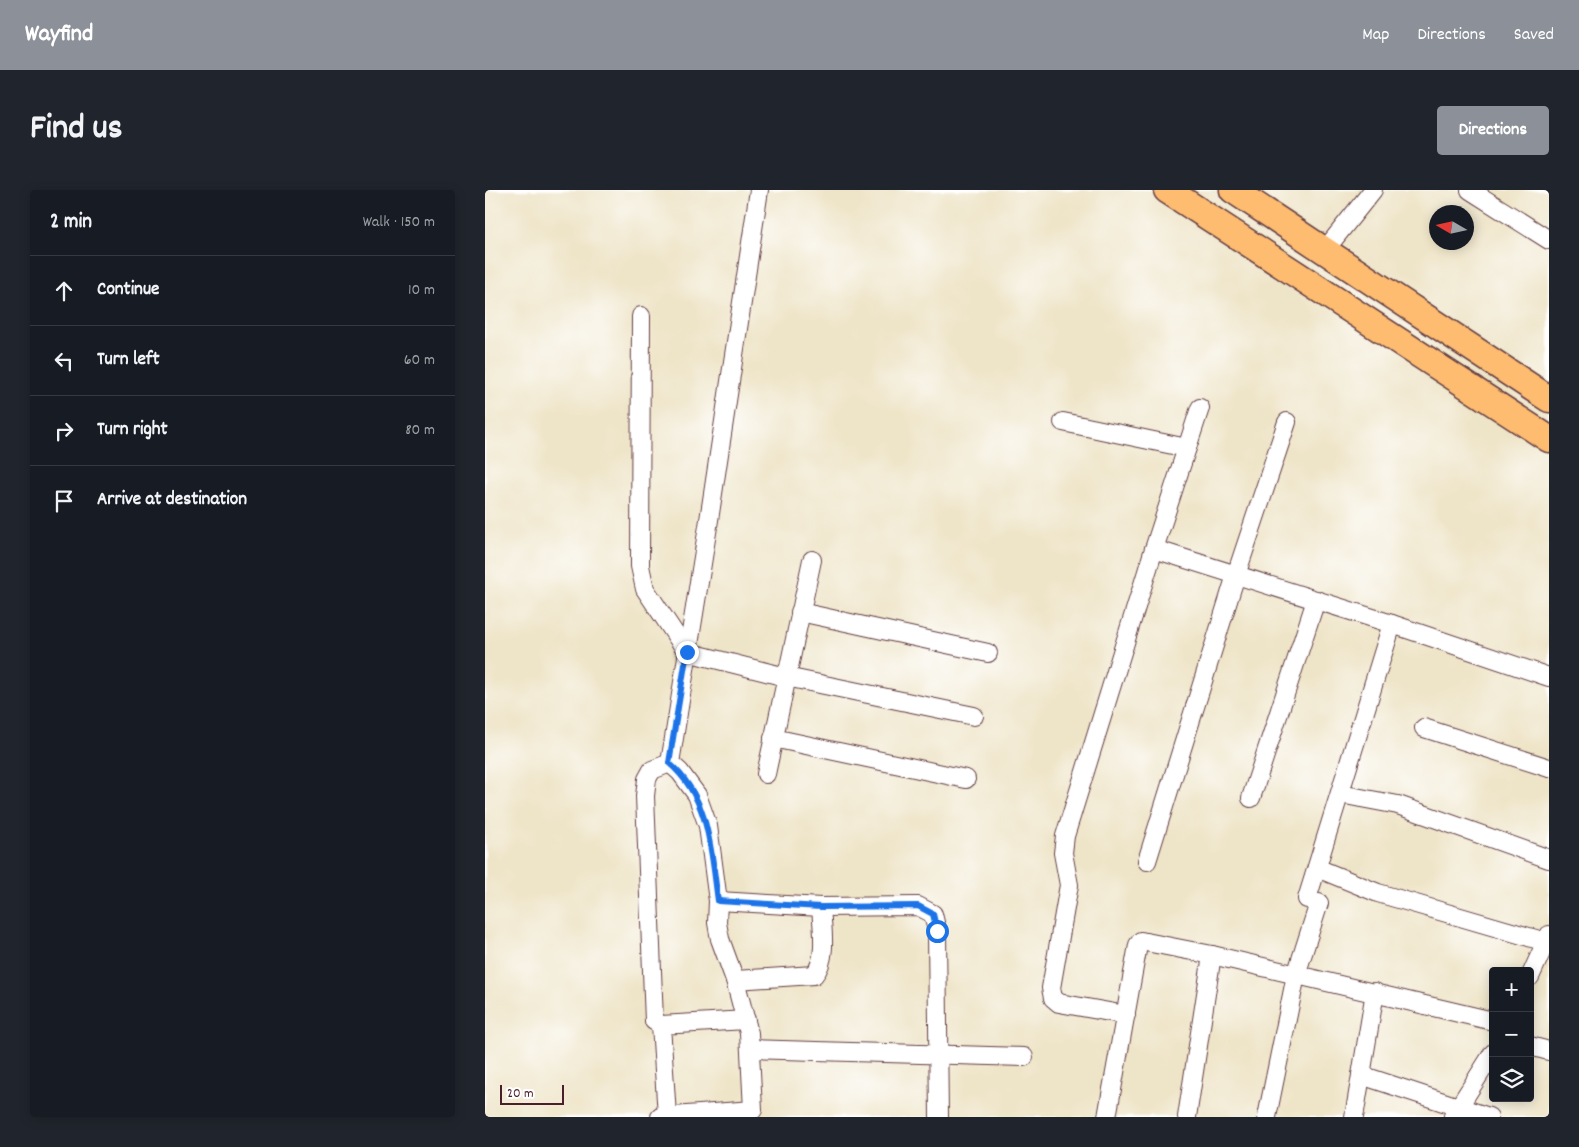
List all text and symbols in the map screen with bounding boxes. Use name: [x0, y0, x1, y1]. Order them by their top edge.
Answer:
text: Wayfind: [25, 18, 93, 52]
text: Map: [1362, 23, 1389, 48]
text: Directions: [1417, 23, 1486, 48]
text: Saved: [1514, 23, 1554, 48]
text: Find us: [30, 105, 122, 155]
button: Directions: [1437, 106, 1549, 155]
north arrow: [1429, 205, 1474, 250]
text: 2 min: [50, 208, 92, 238]
text: Walk · 150 m: [363, 211, 435, 234]
icon: ahead: [50, 277, 78, 305]
text: Continue: [97, 277, 159, 304]
text: 10 m: [408, 279, 435, 302]
icon: left: [50, 347, 78, 375]
text: Turn left: [97, 347, 160, 374]
text: 60 m: [404, 349, 435, 372]
icon: right: [50, 417, 78, 445]
text: Turn right: [97, 417, 168, 444]
text: 80 m: [405, 419, 435, 442]
icon: arrive: [50, 487, 78, 515]
text: Arrive at destination: [97, 487, 247, 514]
route end: [676, 641, 699, 664]
route start: [926, 920, 949, 943]
map controls: [1489, 967, 1534, 1102]
button: +: [1489, 967, 1534, 1012]
button: −: [1489, 1012, 1534, 1057]
button: layers: [1489, 1057, 1534, 1102]
scale bar: [500, 1082, 564, 1105]
text: 20 m: [507, 1084, 534, 1104]

